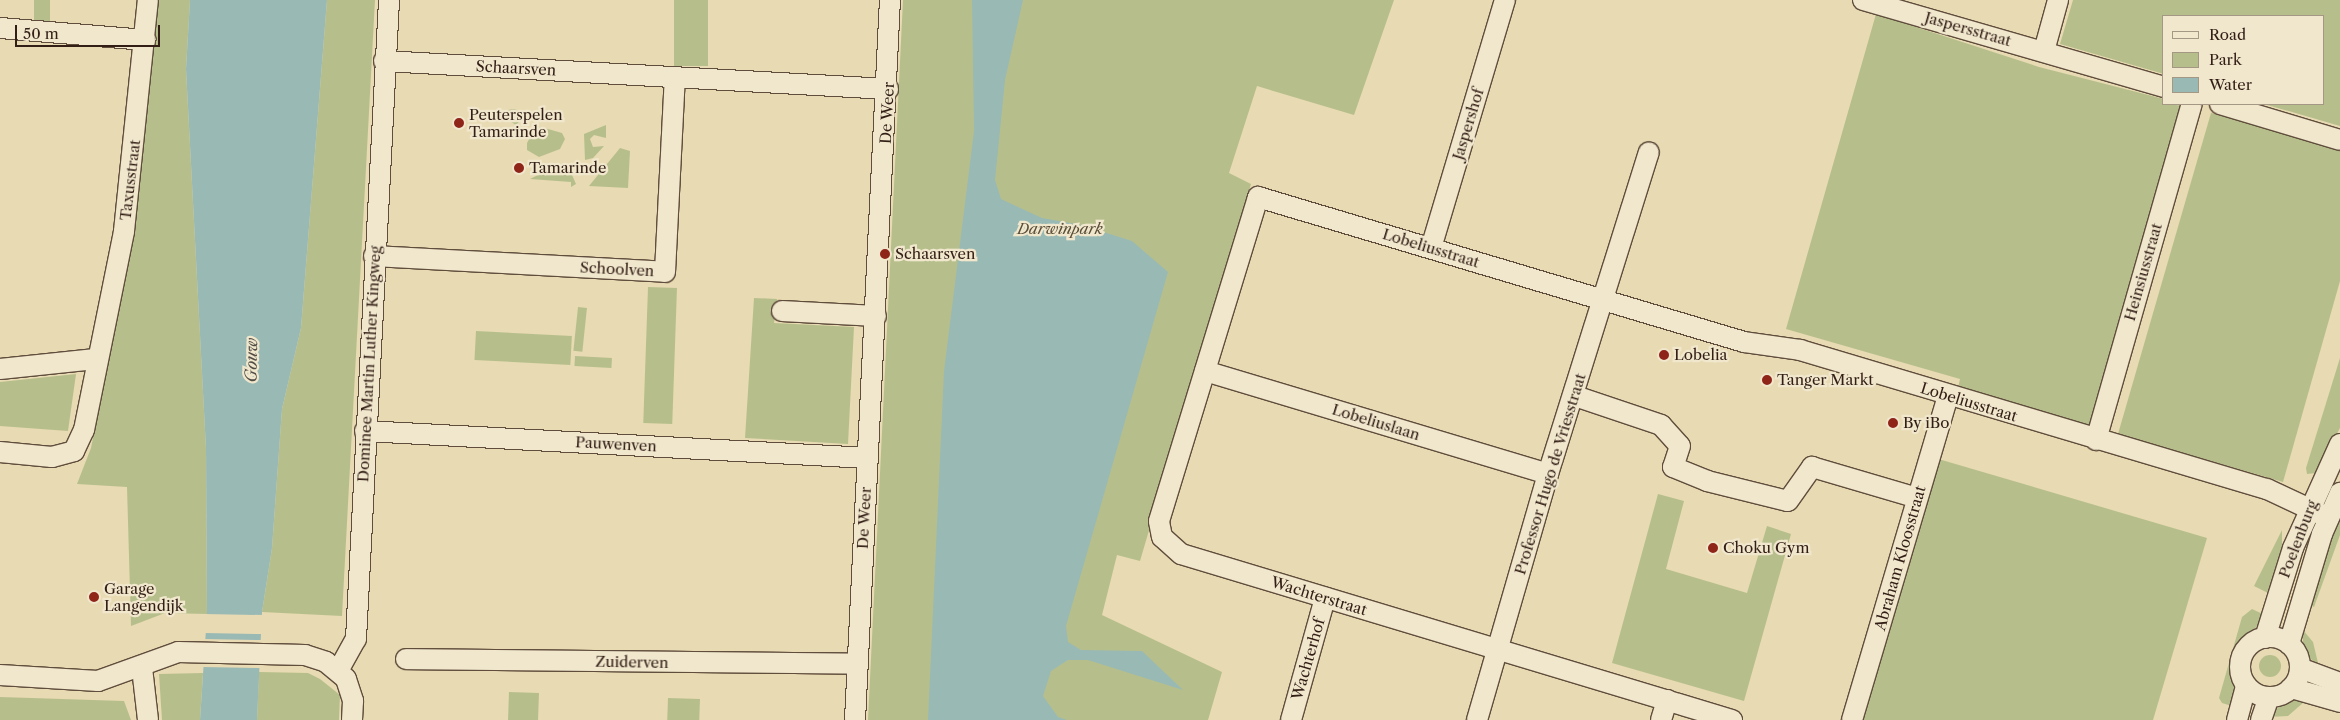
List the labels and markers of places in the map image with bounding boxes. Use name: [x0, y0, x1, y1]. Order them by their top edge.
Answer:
place label: Peuterspelen Tamarinde: [469, 105, 563, 140]
marker: Peuterspelen Tamarinde: [453, 117, 465, 129]
place label: Tamarinde: [529, 159, 606, 177]
marker: Tamarinde: [513, 162, 525, 174]
place label: Schaarsven: [895, 245, 975, 263]
marker: Schaarsven: [879, 248, 891, 260]
place label: Lobelia: [1674, 346, 1727, 364]
marker: Lobelia: [1658, 349, 1670, 361]
place label: Tanger Markt: [1777, 371, 1874, 389]
marker: Tanger Markt: [1761, 374, 1773, 386]
place label: By iBo: [1903, 414, 1950, 432]
marker: By iBo: [1887, 417, 1899, 429]
place label: Choku Gym: [1723, 539, 1809, 557]
marker: Choku Gym: [1707, 542, 1719, 554]
place label: Garage Langendijk: [104, 579, 183, 614]
marker: Garage Langendijk: [88, 591, 100, 603]

